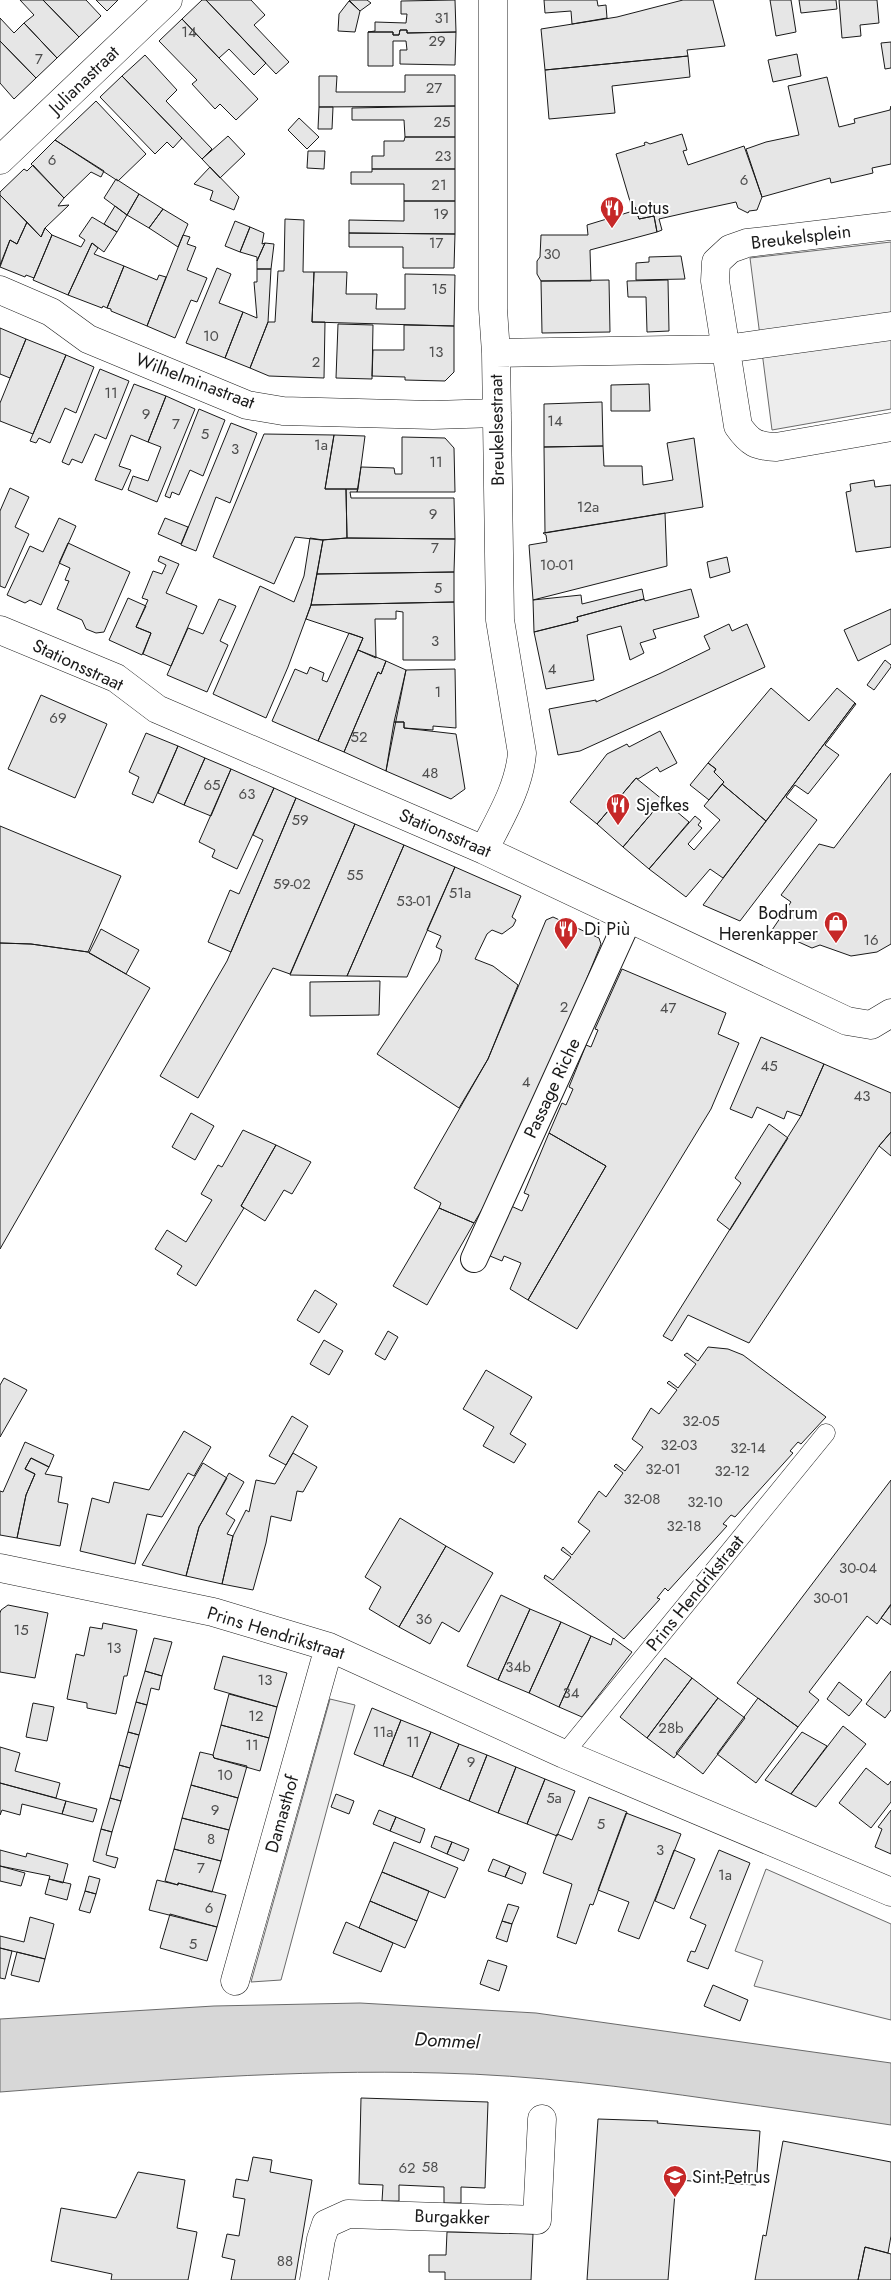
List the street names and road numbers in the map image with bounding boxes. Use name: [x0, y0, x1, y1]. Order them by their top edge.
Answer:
street label: Julianastraat: [42, 39, 125, 122]
street label: Breukelsplein: [749, 218, 853, 256]
street label: Wilhelminastraat: [132, 346, 259, 416]
street label: Breukelsestraat: [483, 373, 511, 486]
street label: Stationsstraat: [28, 633, 128, 698]
street label: Stationsstraat: [395, 802, 496, 864]
street label: Passage Riche: [517, 1033, 587, 1143]
street label: Prins Hendrikstraat: [640, 1529, 750, 1657]
street label: Prins Hendrikstraat: [204, 1600, 349, 1666]
street label: Damasthof: [259, 1771, 306, 1856]
street label: Burgakker: [414, 2203, 491, 2231]

